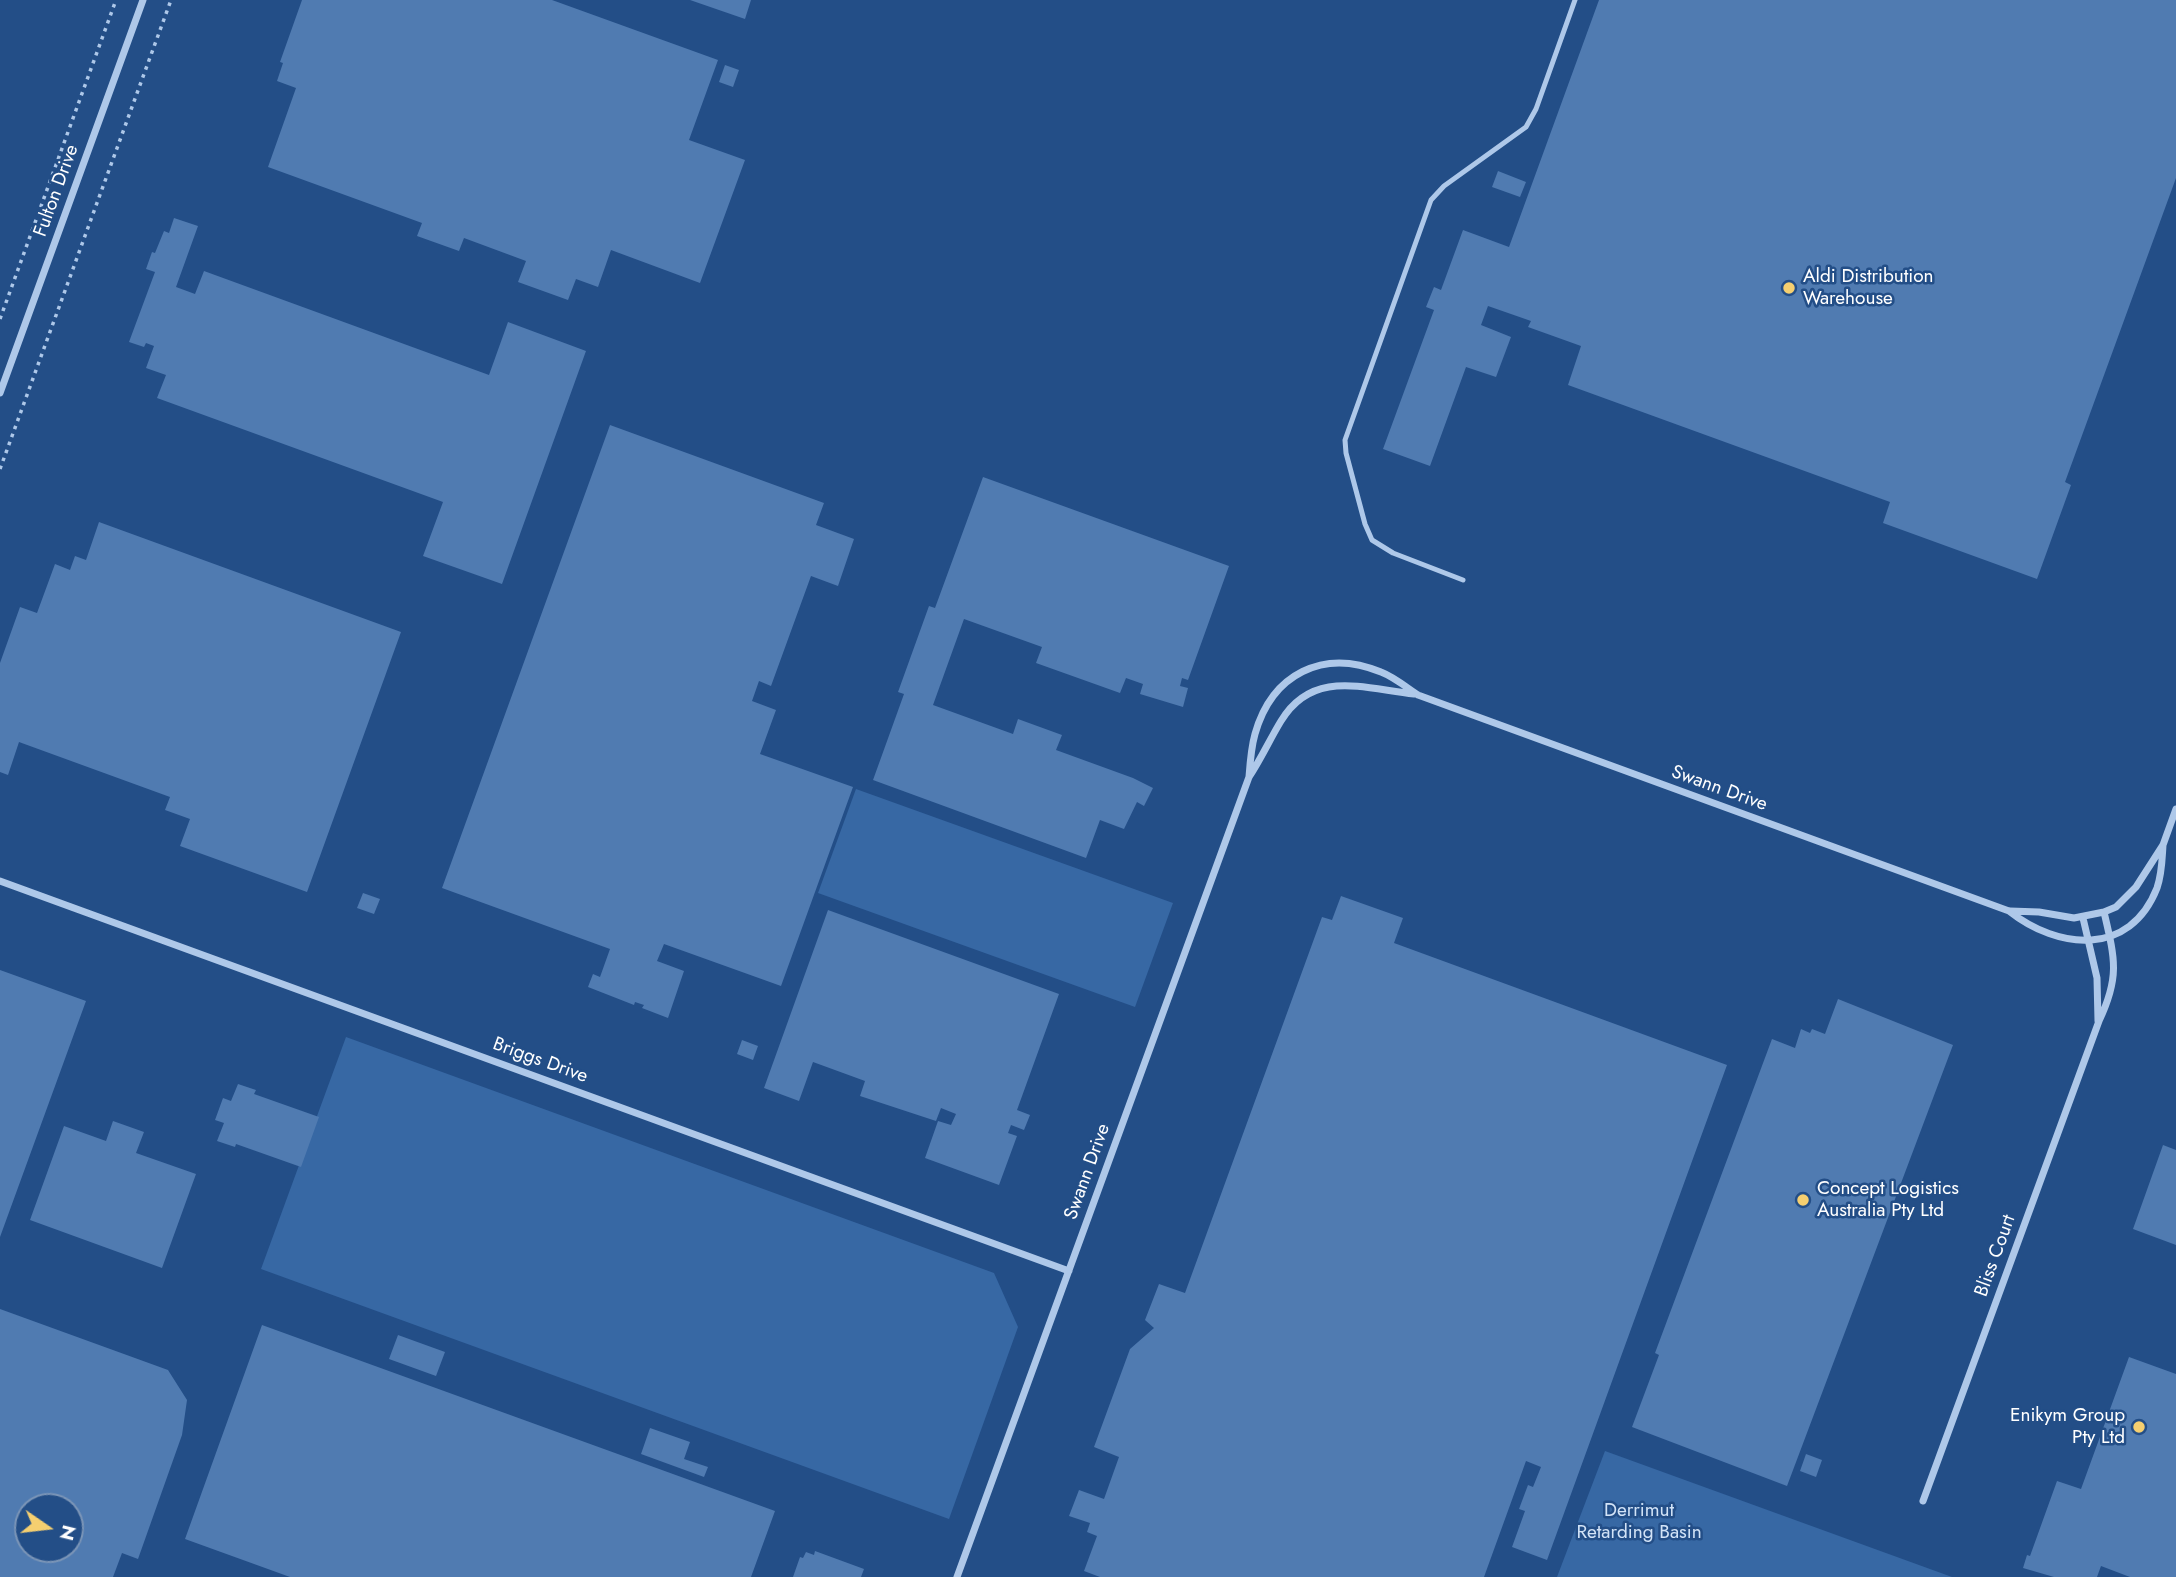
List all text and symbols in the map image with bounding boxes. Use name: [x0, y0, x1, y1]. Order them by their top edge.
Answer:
street label: Fulton Drive: [30, 142, 84, 240]
place label: Aldi Distribution Warehouse: [1803, 266, 1934, 310]
marker: Aldi Distribution Warehouse: [1781, 280, 1797, 296]
street label: Swann Drive: [1668, 761, 1770, 817]
street label: Briggs Drive: [489, 1033, 591, 1089]
street label: Swann Drive: [1060, 1121, 1116, 1223]
place label: Concept Logistics Australia Pty Ltd: [1817, 1178, 1959, 1222]
marker: Concept Logistics Australia Pty Ltd: [1795, 1192, 1811, 1208]
street label: Bliss Court: [1971, 1212, 2021, 1300]
place label: Enikym Group Pty Ltd: [2010, 1405, 2125, 1449]
marker: Enikym Group Pty Ltd: [2131, 1419, 2147, 1435]
north arrow: [14, 1493, 84, 1563]
park label: Derrimut Retarding Basin: [1576, 1500, 1702, 1544]
text: N: [53, 1522, 83, 1543]

